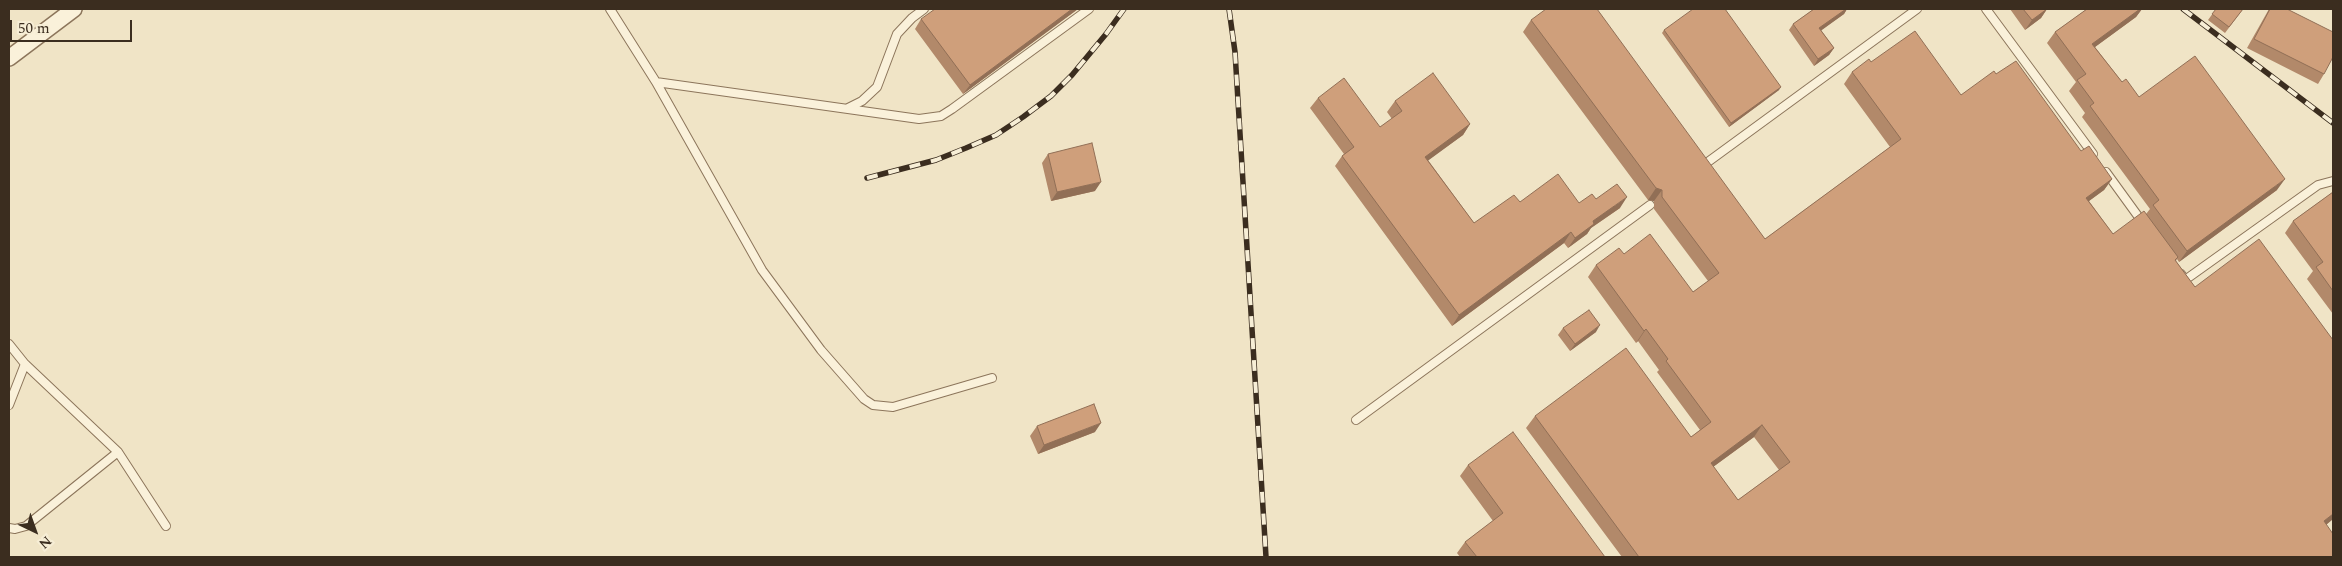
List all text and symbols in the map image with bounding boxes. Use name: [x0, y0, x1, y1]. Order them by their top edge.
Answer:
scale bar: [12, 10, 135, 42]
text: 50 m: [18, 17, 50, 40]
north arrow: [10, 506, 60, 556]
text: N: [34, 531, 57, 554]

